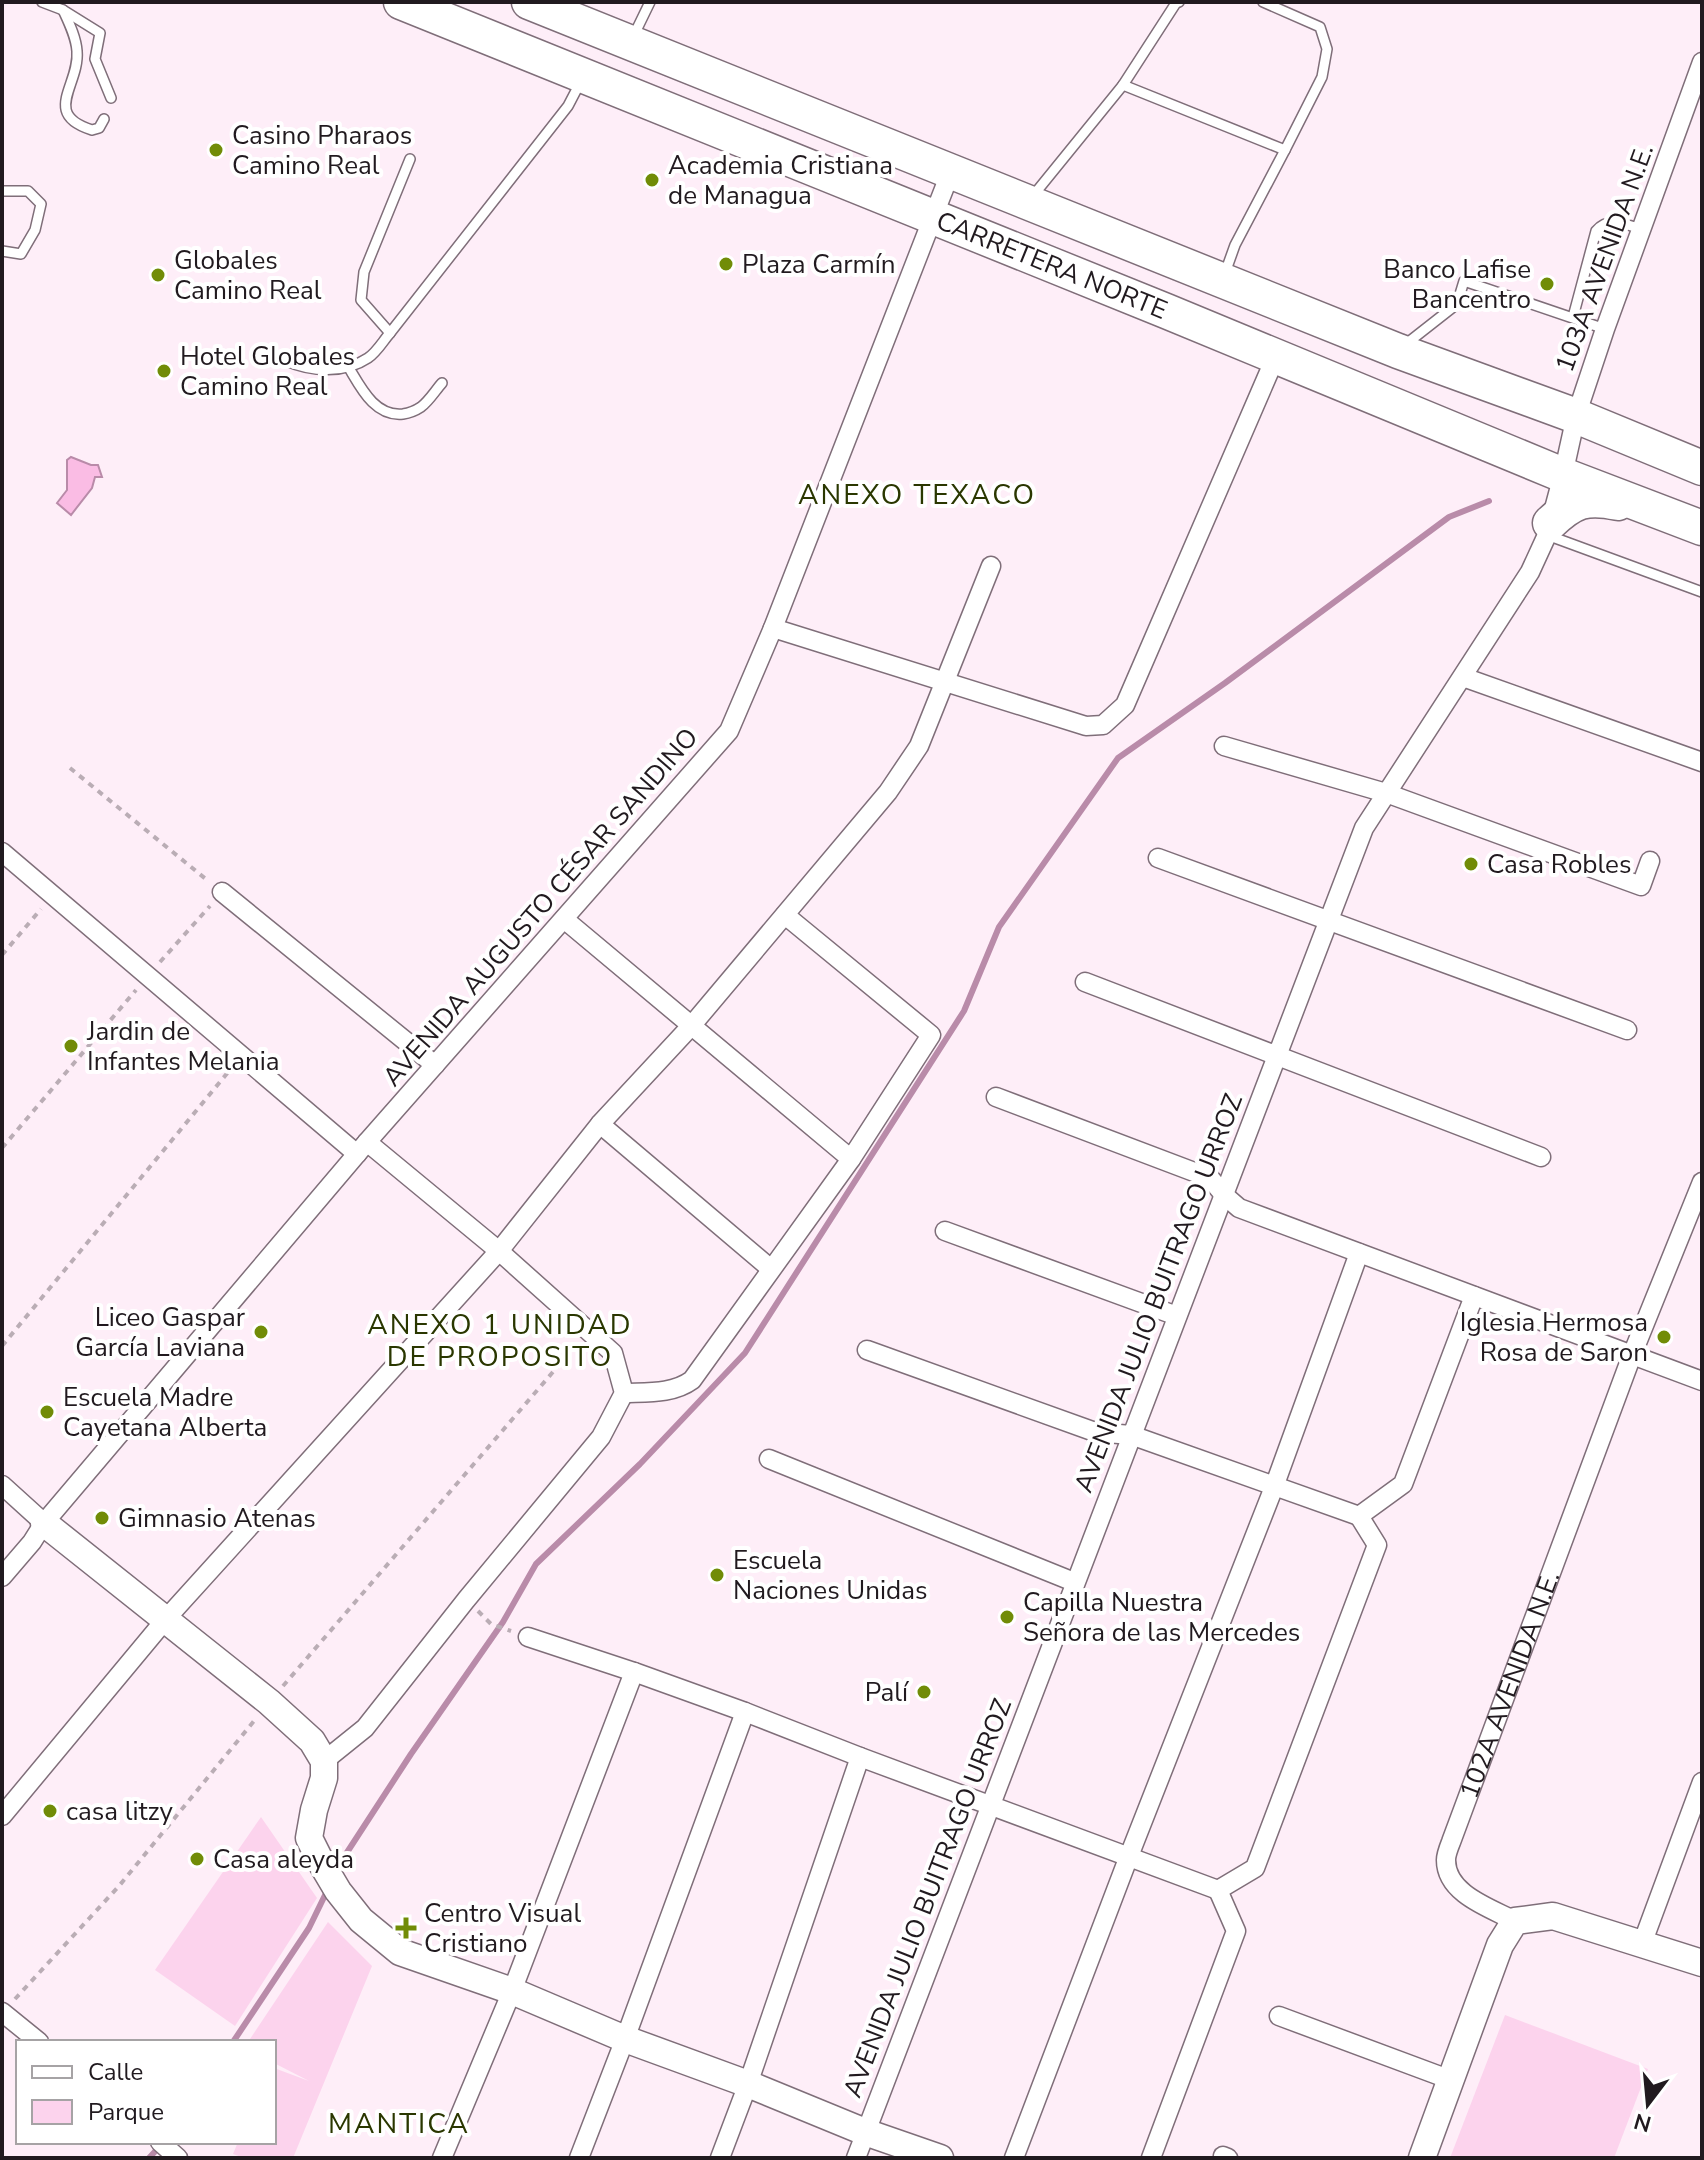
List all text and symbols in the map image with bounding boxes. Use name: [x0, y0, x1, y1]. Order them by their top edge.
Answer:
place label: Casino Pharaos Camino Real: [232, 118, 412, 183]
street label: 103A AVENIDA N.E.: [1547, 139, 1662, 377]
marker: Casino Pharaos Camino Real: [207, 141, 225, 159]
place label: Academia Cristiana de Managua: [668, 148, 893, 213]
marker: Academia Cristiana de Managua: [643, 171, 661, 189]
street label: CARRETERA NORTE: [931, 203, 1172, 328]
place label: Globales Camino Real: [174, 243, 322, 308]
place label: Plaza Carmín: [742, 247, 896, 282]
place label: Banco Lafise Bancentro: [1383, 252, 1531, 317]
marker: Plaza Carmín: [717, 255, 735, 273]
marker: Globales Camino Real: [149, 266, 167, 284]
marker: Banco Lafise Bancentro: [1538, 275, 1556, 293]
place label: Hotel Globales Camino Real: [180, 339, 355, 404]
marker: Hotel Globales Camino Real: [155, 362, 173, 380]
district label: ANEXO TEXACO: [798, 476, 1036, 514]
street label: AVENIDA AUGUSTO CÉSAR SANDINO: [375, 721, 706, 1094]
place label: Casa Robles: [1487, 847, 1631, 882]
marker: Casa Robles: [1462, 855, 1480, 873]
place label: Jardin de Infantes Melania: [86, 1014, 280, 1079]
marker: Jardin de Infantes Melania: [62, 1037, 80, 1055]
street label: AVENIDA JULIO BUITRAGO URROZ: [1066, 1089, 1251, 1498]
place label: Liceo Gaspar García Laviana: [75, 1300, 246, 1365]
place label: Iglesia Hermosa Rosa de Saron: [1460, 1305, 1648, 1370]
district label: ANEXO 1 UNIDAD DE PROPOSITO: [367, 1306, 633, 1376]
marker: Liceo Gaspar García Laviana: [252, 1323, 270, 1341]
marker: Iglesia Hermosa Rosa de Saron: [1655, 1328, 1673, 1346]
place label: Escuela Madre Cayetana Alberta: [63, 1380, 267, 1445]
marker: Escuela Madre Cayetana Alberta: [38, 1403, 56, 1421]
place label: Gimnasio Atenas: [118, 1501, 316, 1536]
marker: Gimnasio Atenas: [93, 1509, 111, 1527]
place label: Escuela Naciones Unidas: [733, 1543, 928, 1608]
marker: Escuela Naciones Unidas: [708, 1566, 726, 1584]
street label: 102A AVENIDA N.E.: [1452, 1566, 1568, 1803]
place label: Capilla Nuestra Señora de las Mercedes: [1023, 1585, 1300, 1650]
marker: Capilla Nuestra Señora de las Mercedes: [998, 1608, 1016, 1626]
place label: Palí: [865, 1675, 910, 1710]
marker: Palí: [915, 1683, 933, 1701]
street label: AVENIDA JULIO BUITRAGO URROZ: [835, 1694, 1020, 2103]
place label: casa litzy: [66, 1794, 173, 1829]
marker: casa litzy: [41, 1802, 59, 1820]
place label: Casa aleyda: [213, 1842, 354, 1877]
marker: Casa aleyda: [188, 1850, 206, 1868]
place label: Centro Visual Cristiano: [424, 1896, 581, 1961]
marker: Centro Visual Cristiano: [395, 1917, 417, 1939]
legend: [16, 2040, 276, 2144]
text: Calle: [88, 2056, 143, 2088]
north arrow: [1608, 2064, 1688, 2144]
text: Parque: [88, 2096, 164, 2128]
district label: MANTICA: [328, 2105, 470, 2143]
text: N: [1631, 2106, 1655, 2139]

